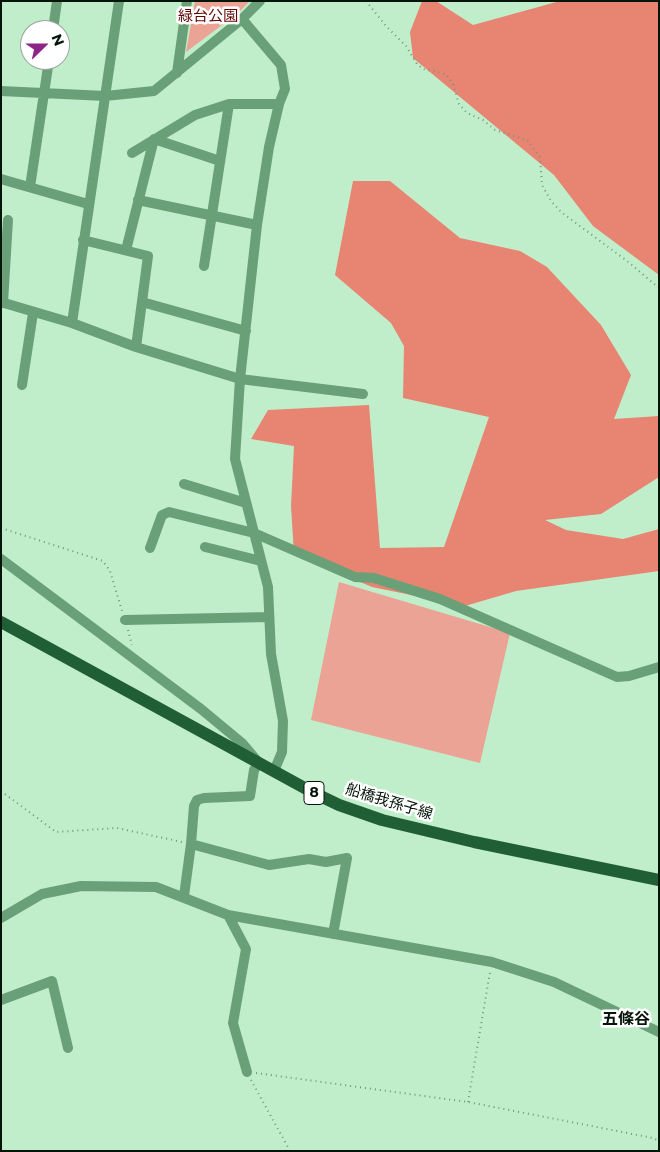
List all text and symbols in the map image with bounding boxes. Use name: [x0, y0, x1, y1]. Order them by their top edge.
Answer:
park label: 緑台公園: [178, 8, 238, 26]
north arrow: [20, 20, 70, 70]
text: N: [48, 31, 68, 48]
street label: 船橋我孫子線: [343, 780, 435, 824]
road number: 8: [304, 781, 324, 804]
district label: 五條谷: [602, 1009, 650, 1029]

